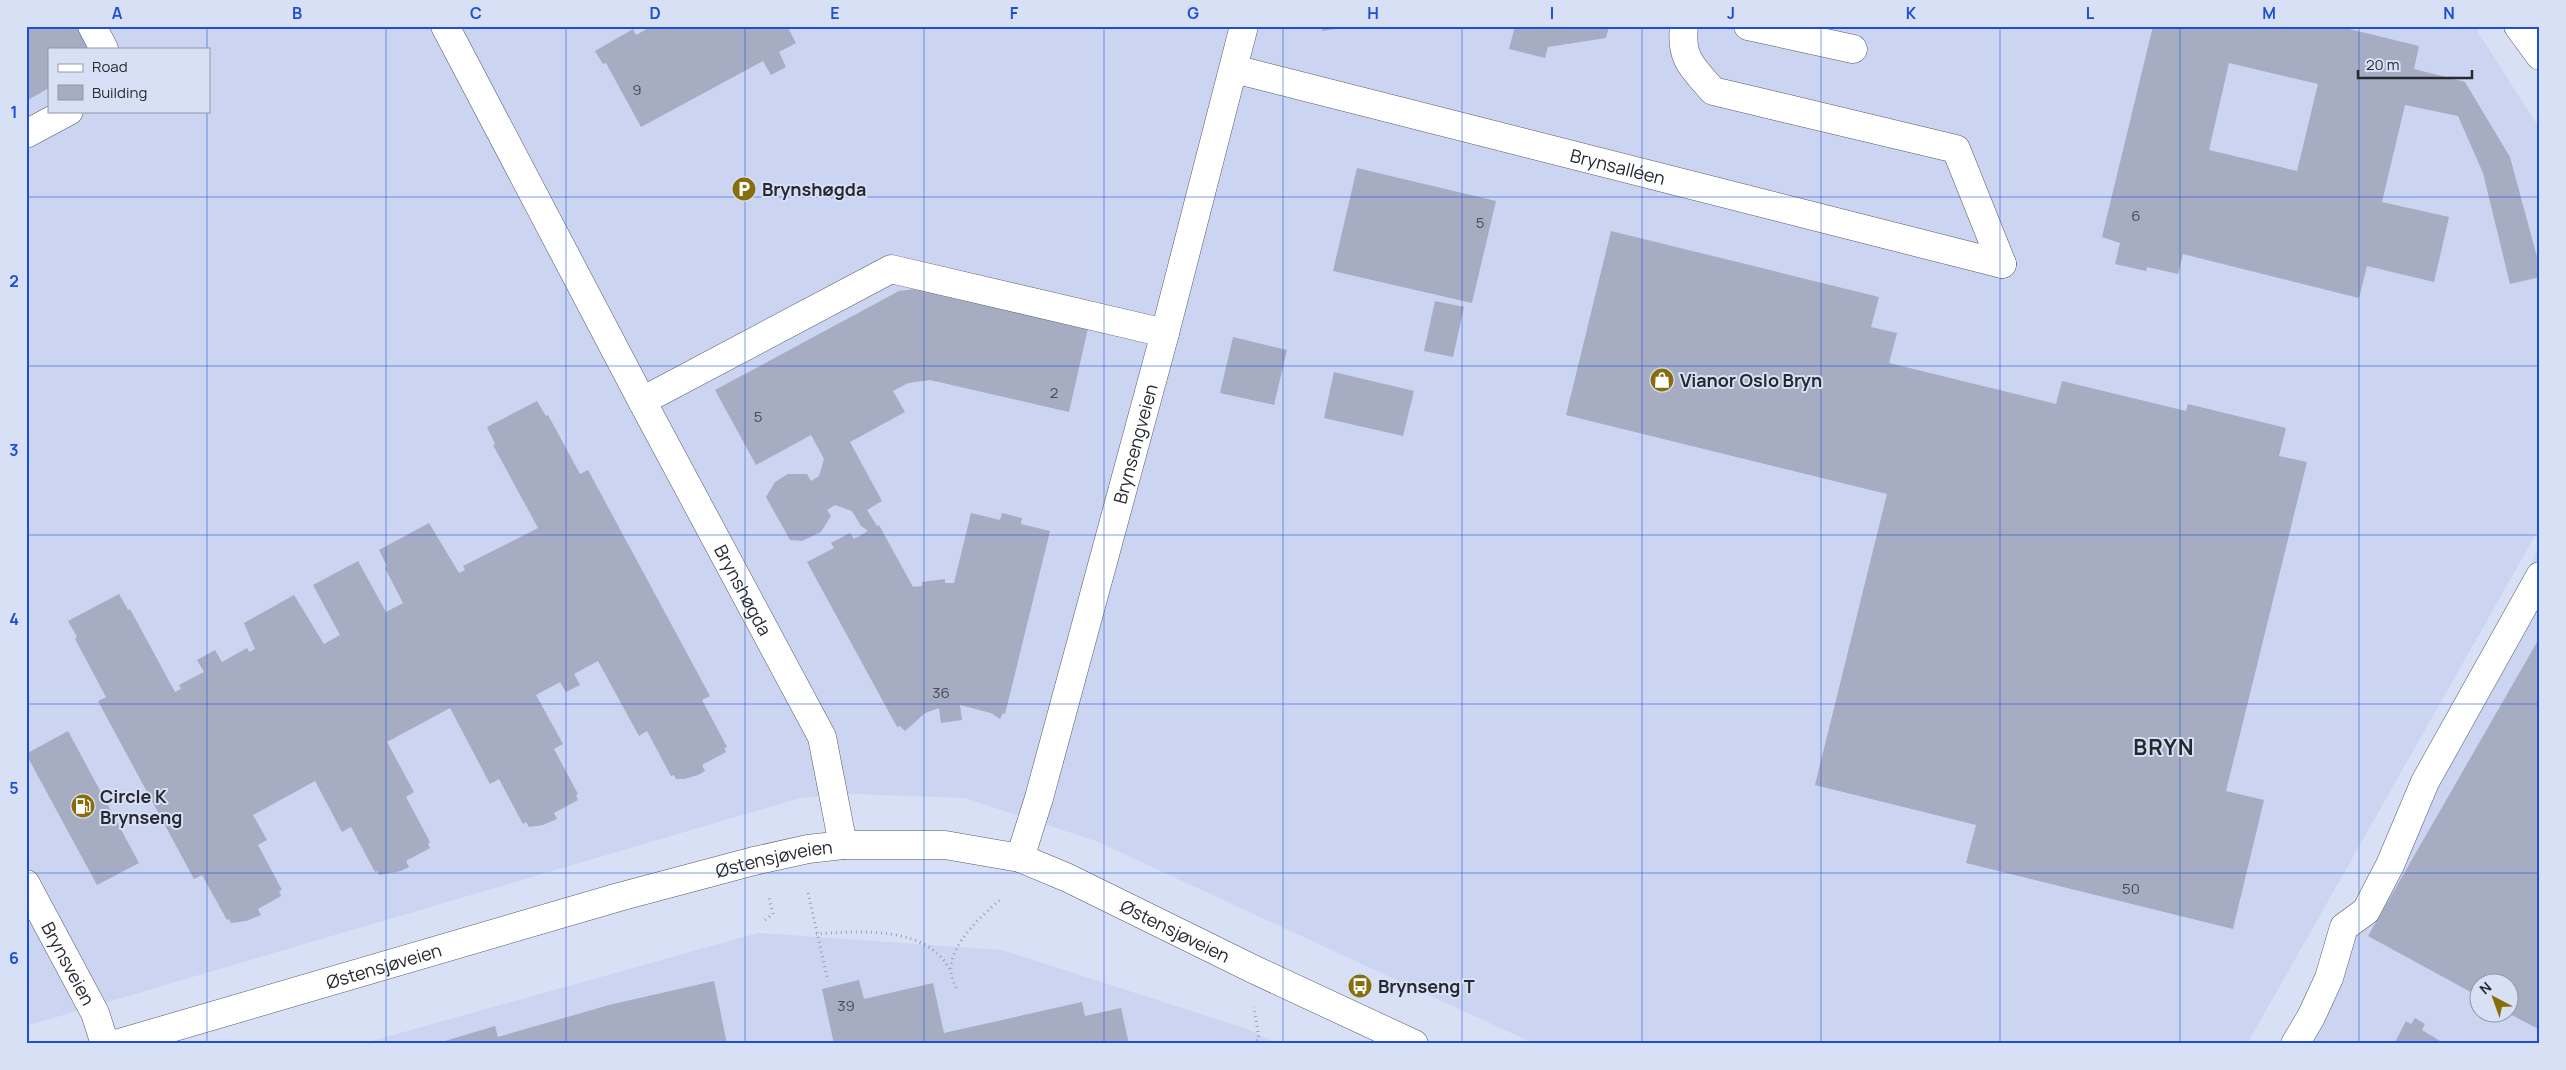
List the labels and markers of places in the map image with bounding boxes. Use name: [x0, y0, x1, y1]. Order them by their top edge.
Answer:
parking icon: Brynshøgda: [731, 176, 757, 202]
place label: Brynshøgda: [762, 177, 866, 201]
shop icon: Vianor Oslo Bryn: [1649, 367, 1675, 393]
place label: Vianor Oslo Bryn: [1680, 368, 1822, 392]
place label: Circle K Brynseng: [100, 784, 182, 829]
fuel station icon: Circle K Brynseng: [70, 793, 96, 819]
bus stop icon: Brynseng T: [1347, 973, 1373, 999]
place label: Brynseng T: [1378, 974, 1475, 998]

